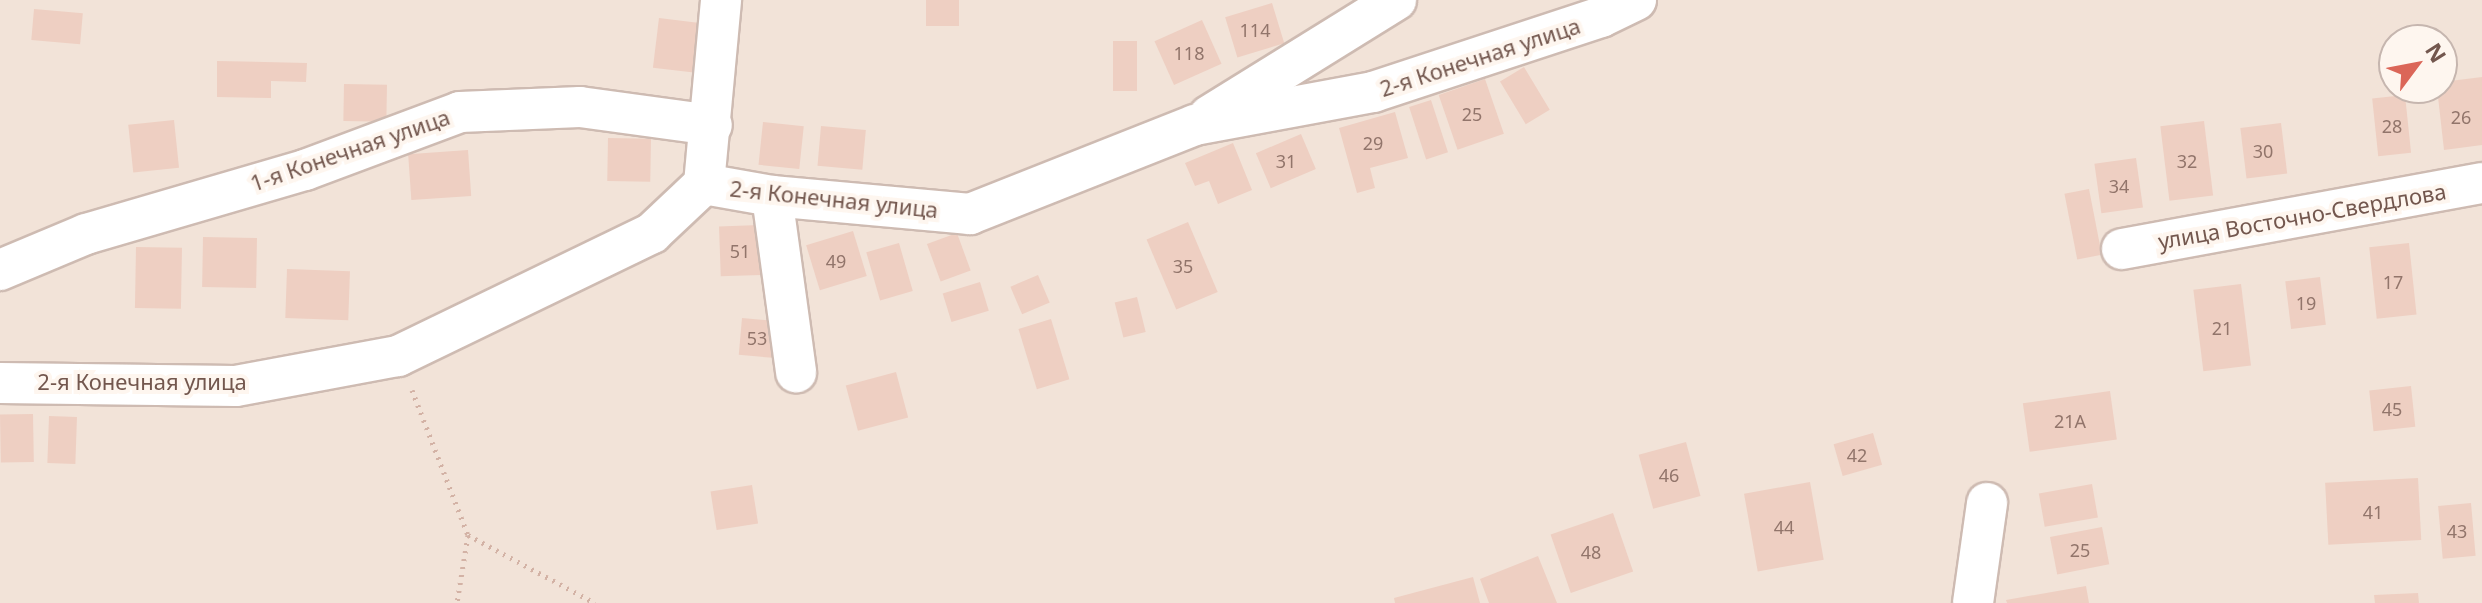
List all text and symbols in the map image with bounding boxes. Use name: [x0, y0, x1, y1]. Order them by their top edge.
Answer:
street label: 2-я Конечная улица: [1376, 12, 1584, 102]
house number: 114: [1240, 19, 1270, 41]
north arrow: [2378, 24, 2458, 104]
text: N: [2419, 37, 2454, 68]
house number: 118: [1174, 42, 1204, 64]
street label: 1-я Конечная улица: [247, 103, 453, 197]
house number: 25: [1462, 103, 1482, 125]
house number: 26: [2451, 106, 2471, 128]
house number: 28: [2382, 115, 2402, 137]
house number: 29: [1363, 132, 1383, 154]
house number: 30: [2253, 140, 2273, 162]
house number: 31: [1276, 150, 1296, 172]
house number: 32: [2177, 150, 2197, 172]
street label: 2-я Конечная улица: [729, 175, 939, 223]
house number: 34: [2109, 175, 2129, 197]
street label: улица Восточно-Свердлова: [2156, 178, 2448, 254]
house number: 51: [730, 240, 750, 262]
house number: 49: [826, 250, 846, 272]
house number: 35: [1173, 255, 1193, 277]
house number: 17: [2383, 271, 2403, 293]
house number: 19: [2296, 292, 2316, 314]
house number: 21: [2212, 317, 2232, 339]
house number: 53: [747, 327, 767, 349]
street label: 2-я Конечная улица: [37, 369, 247, 395]
house number: 45: [2382, 398, 2402, 420]
house number: 21А: [2054, 410, 2086, 432]
house number: 42: [1847, 444, 1867, 466]
house number: 46: [1659, 464, 1679, 486]
house number: 41: [2363, 501, 2383, 523]
house number: 44: [1774, 516, 1794, 538]
house number: 43: [2447, 520, 2467, 542]
house number: 25: [2070, 539, 2090, 561]
house number: 48: [1581, 541, 1601, 563]

